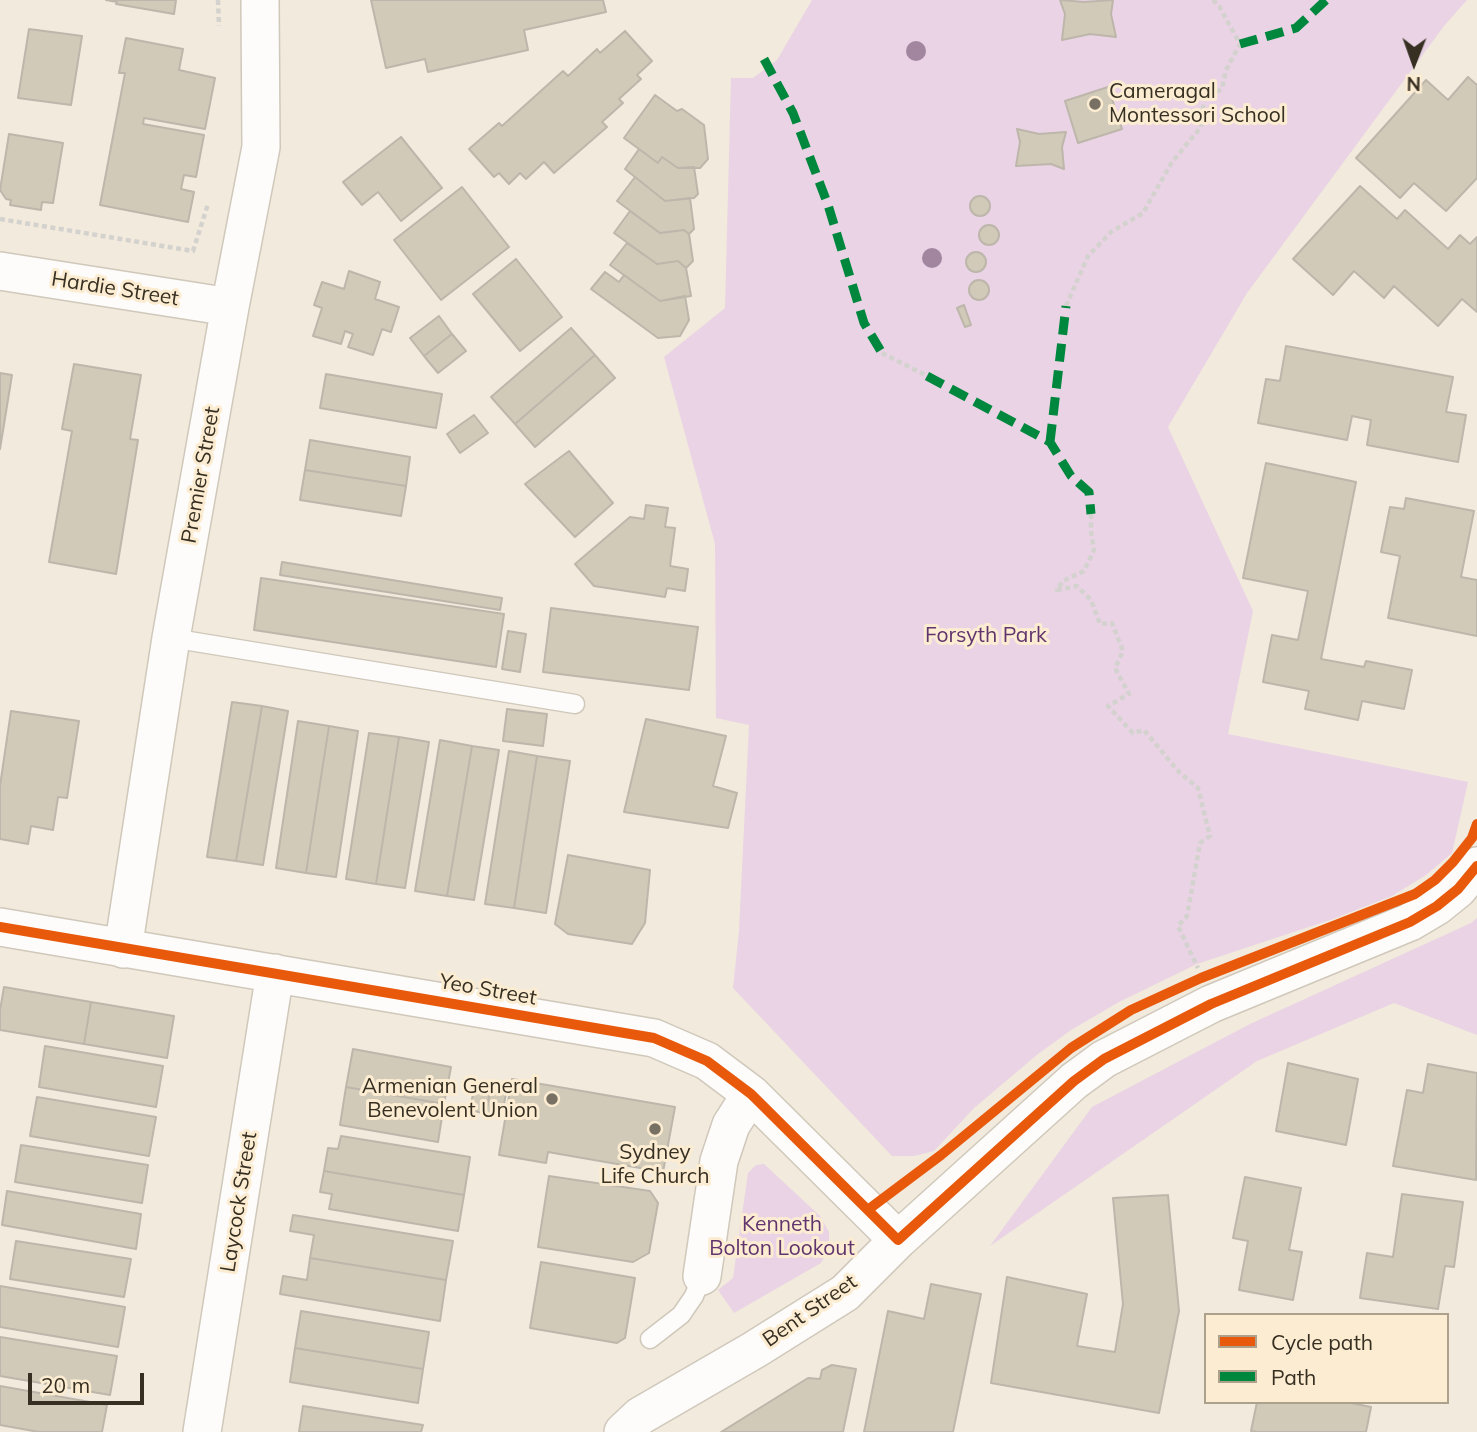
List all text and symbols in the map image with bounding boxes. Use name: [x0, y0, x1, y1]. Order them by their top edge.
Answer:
north arrow: [1379, 28, 1449, 98]
text: N: [1406, 72, 1421, 96]
place label: Cameragal Montessori School: [1109, 79, 1286, 129]
marker: Cameragal Montessori School: [1087, 96, 1103, 112]
street label: Hardie Street: [49, 266, 181, 312]
street label: Premier Street: [177, 405, 225, 545]
park label: Forsyth Park: [925, 623, 1047, 649]
street label: Yeo Street: [438, 969, 538, 1011]
place label: Armenian General Benevolent Union: [362, 1074, 538, 1124]
marker: Armenian General Benevolent Union: [544, 1091, 560, 1107]
marker: Sydney Life Church: [647, 1121, 663, 1137]
street label: Laycock Street: [215, 1130, 263, 1274]
place label: Sydney Life Church: [600, 1140, 710, 1190]
park label: Kenneth Bolton Lookout: [709, 1212, 855, 1262]
street label: Bent Street: [758, 1269, 862, 1353]
legend: [1204, 1313, 1449, 1404]
text: Cycle path: [1271, 1329, 1373, 1355]
scale bar: [32, 1358, 147, 1402]
text: Path: [1271, 1364, 1316, 1390]
text: 20 m: [41, 1372, 90, 1398]

